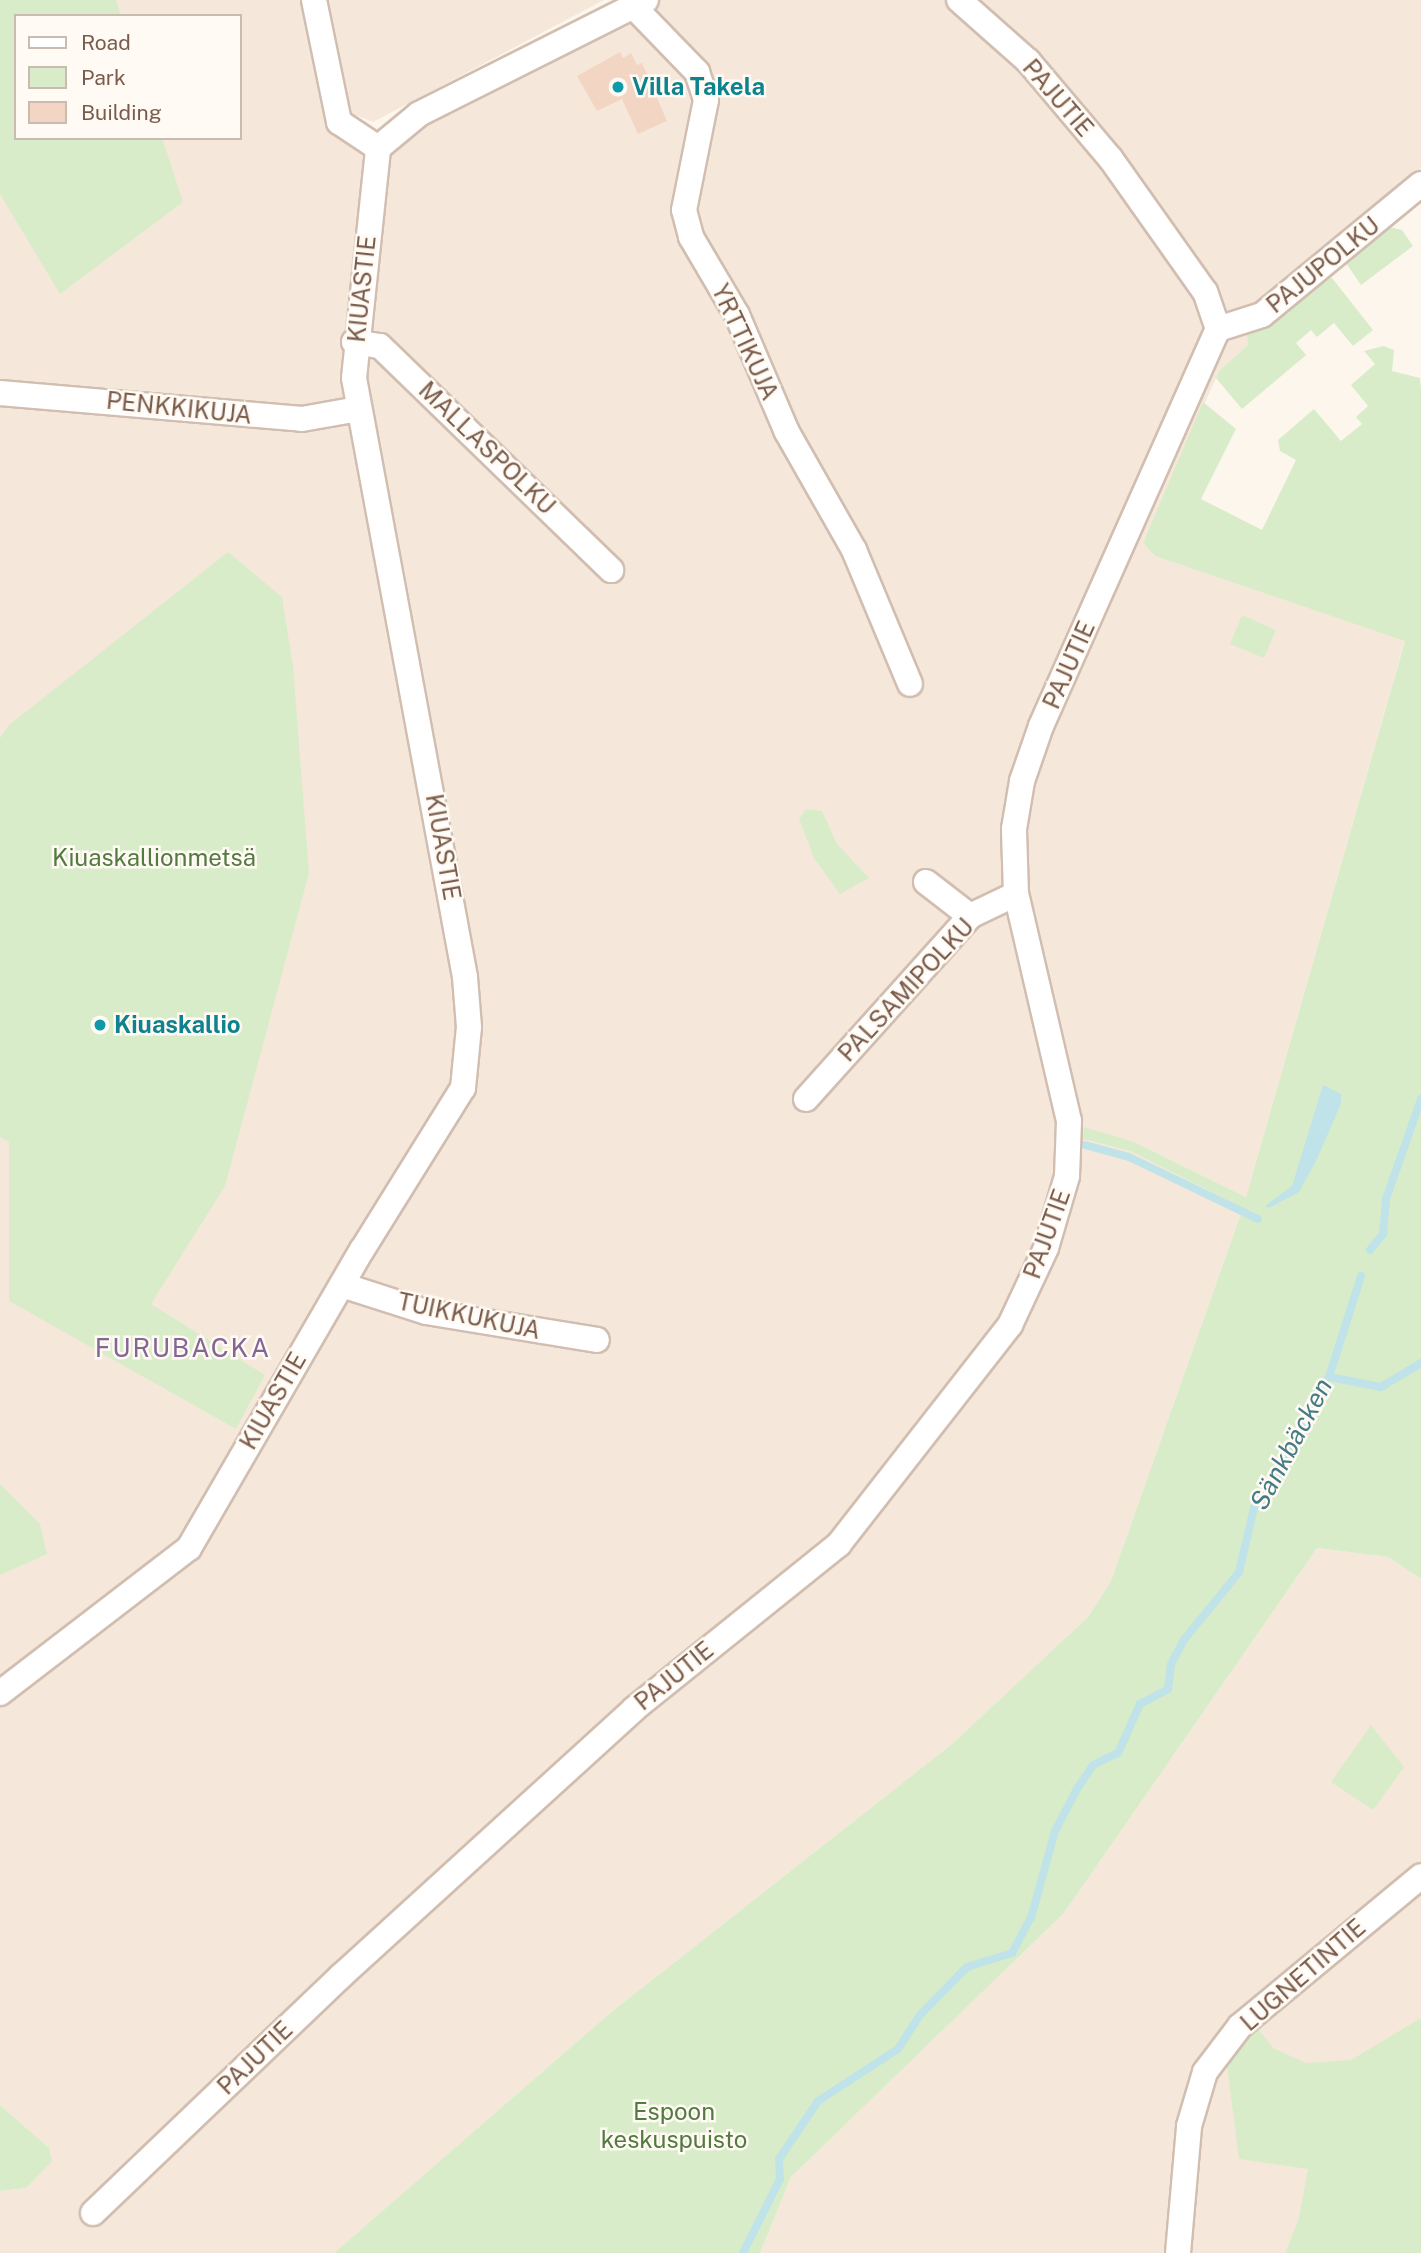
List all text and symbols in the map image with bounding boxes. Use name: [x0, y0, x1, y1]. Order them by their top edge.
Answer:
legend: [14, 14, 242, 140]
text: Road: [81, 30, 131, 55]
street label: PAJUTIE: [1017, 53, 1099, 143]
text: Park: [81, 65, 126, 90]
place label: Villa Takela: [632, 73, 765, 101]
marker: Villa Takela: [610, 79, 626, 95]
text: Building: [81, 100, 162, 125]
street label: PAJUPOLKU: [1261, 211, 1385, 319]
street label: KIUASTIE: [342, 234, 382, 344]
street label: YRTTIKUJA: [706, 279, 784, 405]
street label: MALLASPOLKU: [413, 376, 561, 520]
street label: PENKKIKUJA: [105, 386, 253, 430]
street label: PAJUTIE: [1037, 617, 1101, 713]
street label: KIUASTIE: [420, 792, 466, 902]
park label: Kiuaskallionmetsä: [52, 844, 256, 872]
street label: PALSAMIPOLKU: [832, 912, 980, 1068]
place label: Kiuaskallio: [114, 1011, 241, 1039]
marker: Kiuaskallio: [92, 1017, 108, 1033]
street label: PAJUTIE: [1018, 1185, 1076, 1283]
street label: TUIKKUKUJA: [395, 1287, 543, 1345]
district label: FURUBACKA: [96, 1332, 270, 1364]
street label: KIUASTIE: [234, 1347, 312, 1455]
water label: Sänkbäcken: [1243, 1373, 1339, 1515]
street label: PAJUTIE: [629, 1635, 719, 1717]
street label: LUGNETINTIE: [1235, 1913, 1371, 2037]
street label: PAJUTIE: [211, 2015, 299, 2101]
park label: Espoon keskuspuisto: [601, 2098, 747, 2154]

